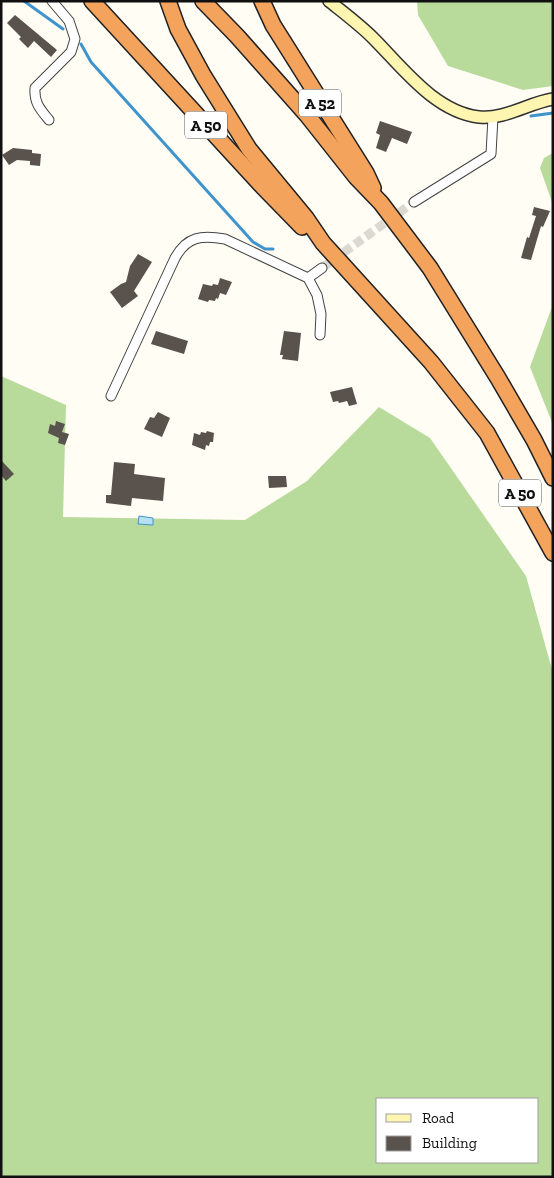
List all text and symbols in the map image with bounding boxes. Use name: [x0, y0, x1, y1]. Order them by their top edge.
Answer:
road number: A 52: [299, 90, 341, 116]
road number: A 50: [185, 112, 227, 138]
road number: A 50: [499, 479, 541, 506]
legend: [376, 1098, 539, 1163]
text: Road: [422, 1109, 455, 1127]
text: Building: [422, 1134, 477, 1152]

